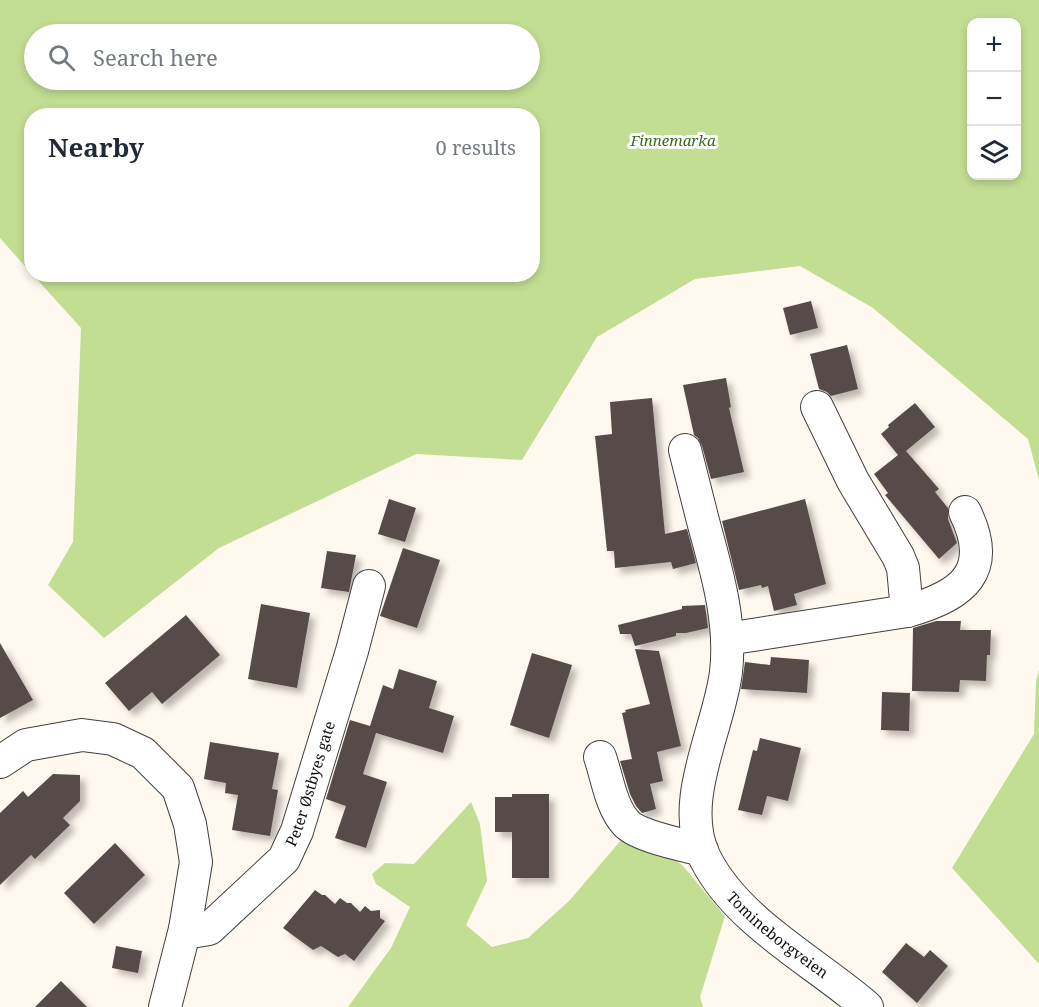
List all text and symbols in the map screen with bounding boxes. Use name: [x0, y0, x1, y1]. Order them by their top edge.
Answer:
map controls: [967, 18, 1021, 180]
button: +: [967, 18, 1021, 72]
search box: [24, 24, 540, 90]
icon: search: [45, 41, 78, 74]
text: Search here: [93, 42, 218, 72]
button: −: [967, 72, 1021, 126]
button: layers: [967, 126, 1021, 180]
text: Nearby: [48, 129, 144, 165]
park label: Finnemarka: [629, 130, 716, 150]
text: 0 results: [436, 134, 516, 161]
street label: Peter Østbyes gate: [280, 718, 339, 849]
street label: Tomineborgveien: [723, 887, 833, 982]

